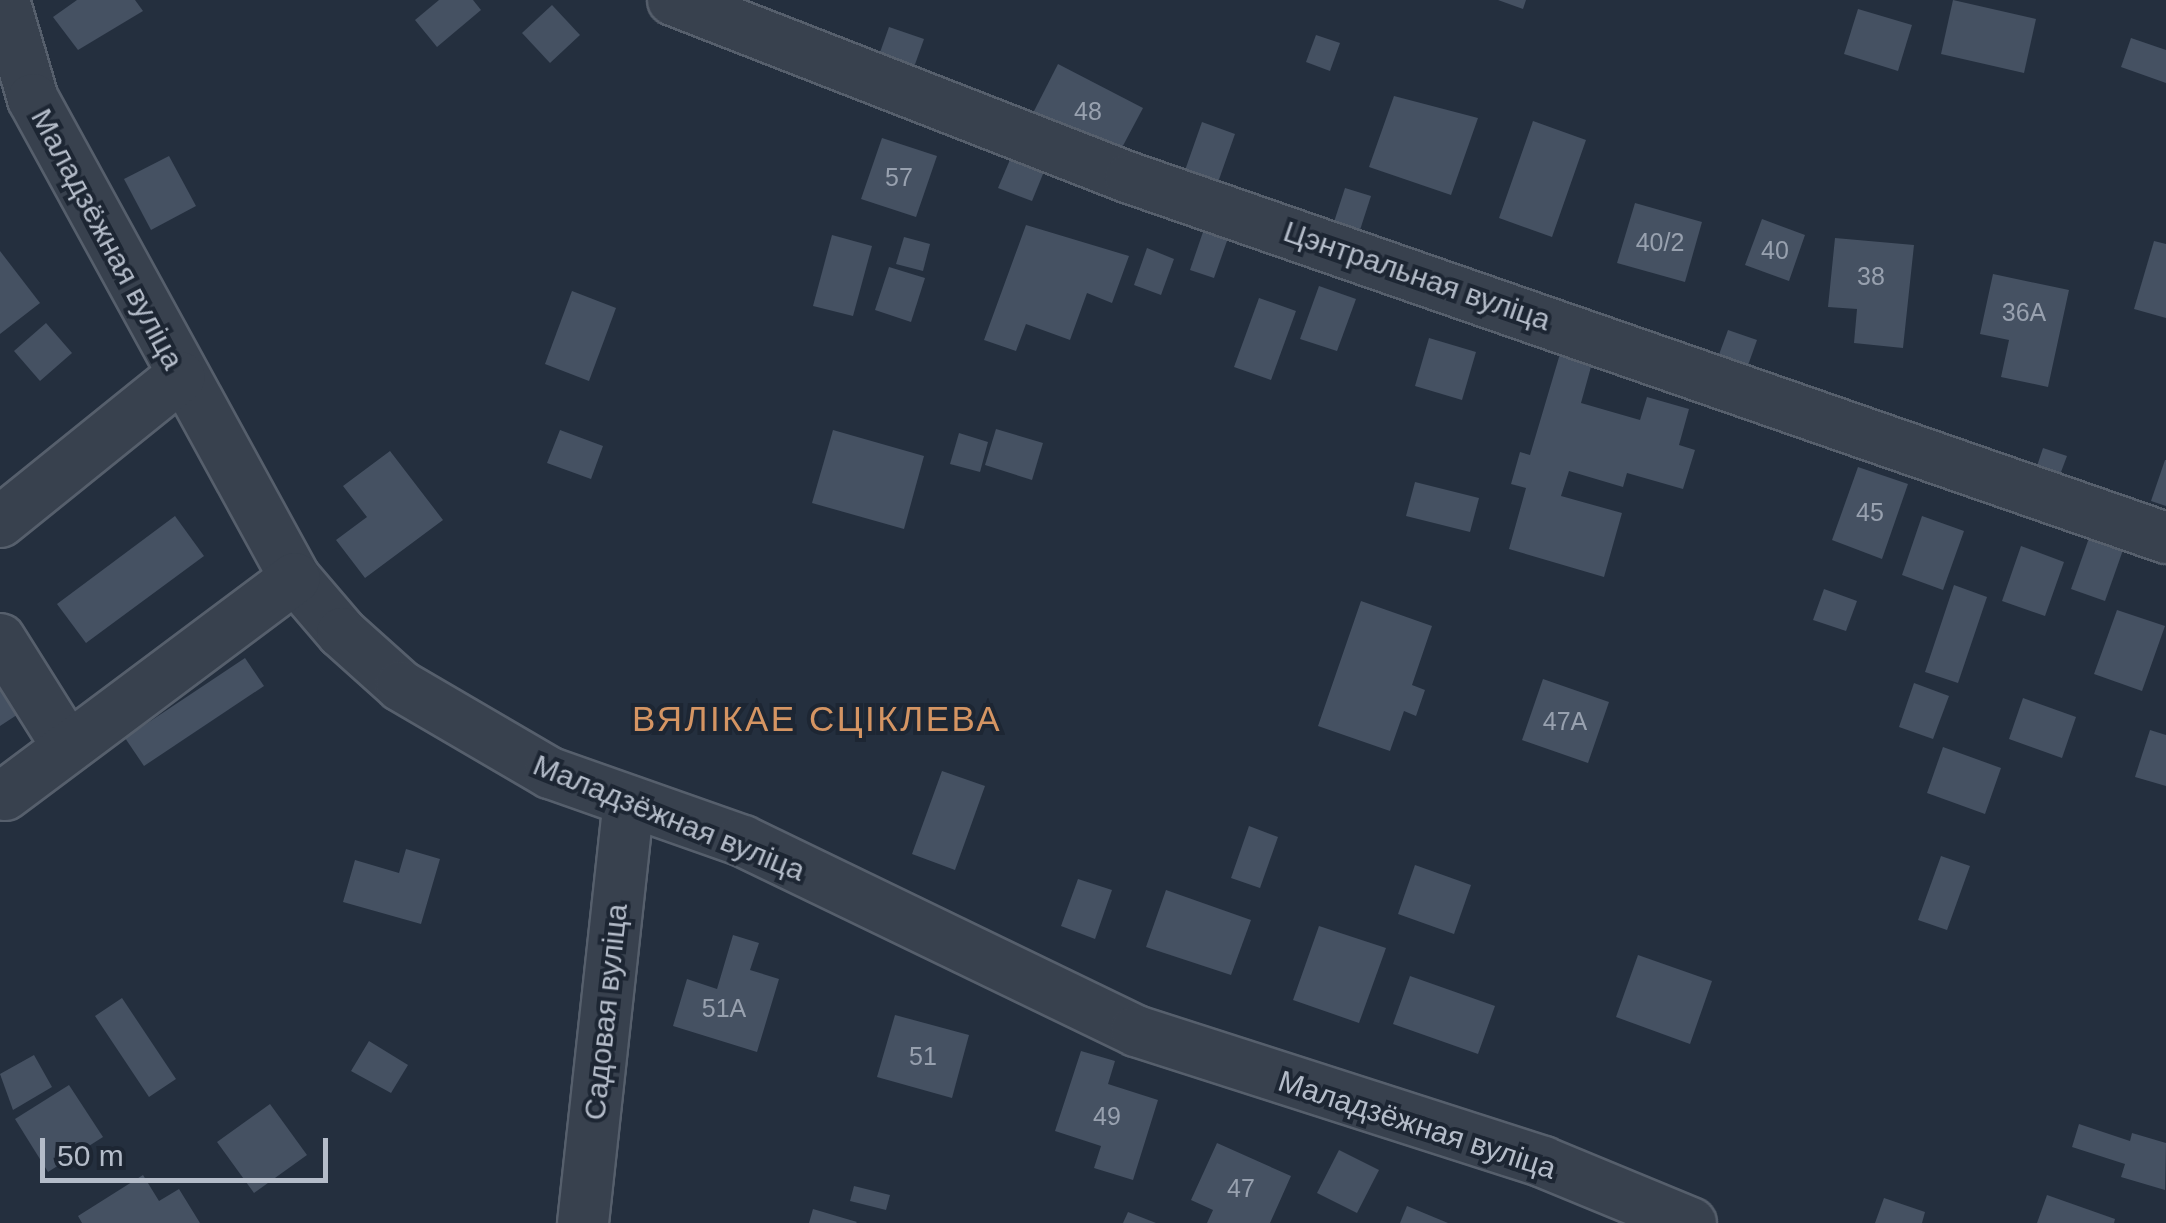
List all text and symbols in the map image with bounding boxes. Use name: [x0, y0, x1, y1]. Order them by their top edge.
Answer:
house number: 48: [1074, 96, 1102, 126]
street label: Маладзёжная вуліца: [23, 103, 191, 375]
house number: 57: [885, 162, 913, 192]
street label: Цэнтральная вуліца: [1279, 213, 1555, 339]
house number: 40/2: [1636, 227, 1684, 257]
house number: 40: [1761, 235, 1789, 265]
house number: 38: [1857, 261, 1885, 291]
house number: 36А: [2002, 297, 2046, 327]
house number: 45: [1856, 497, 1884, 527]
district label: ВЯЛІКАЕ СЦІКЛЕВА: [632, 698, 1002, 740]
house number: 47А: [1543, 706, 1587, 736]
street label: Маладзёжная вуліца: [528, 747, 810, 889]
street label: Садовая вуліца: [577, 902, 635, 1122]
house number: 51А: [702, 993, 746, 1023]
house number: 51: [909, 1041, 937, 1071]
street label: Маладзёжная вуліца: [1274, 1063, 1560, 1187]
house number: 49: [1093, 1101, 1121, 1131]
scale bar: [45, 1118, 332, 1180]
text: 50 m: [57, 1139, 124, 1172]
house number: 47: [1227, 1173, 1255, 1203]

